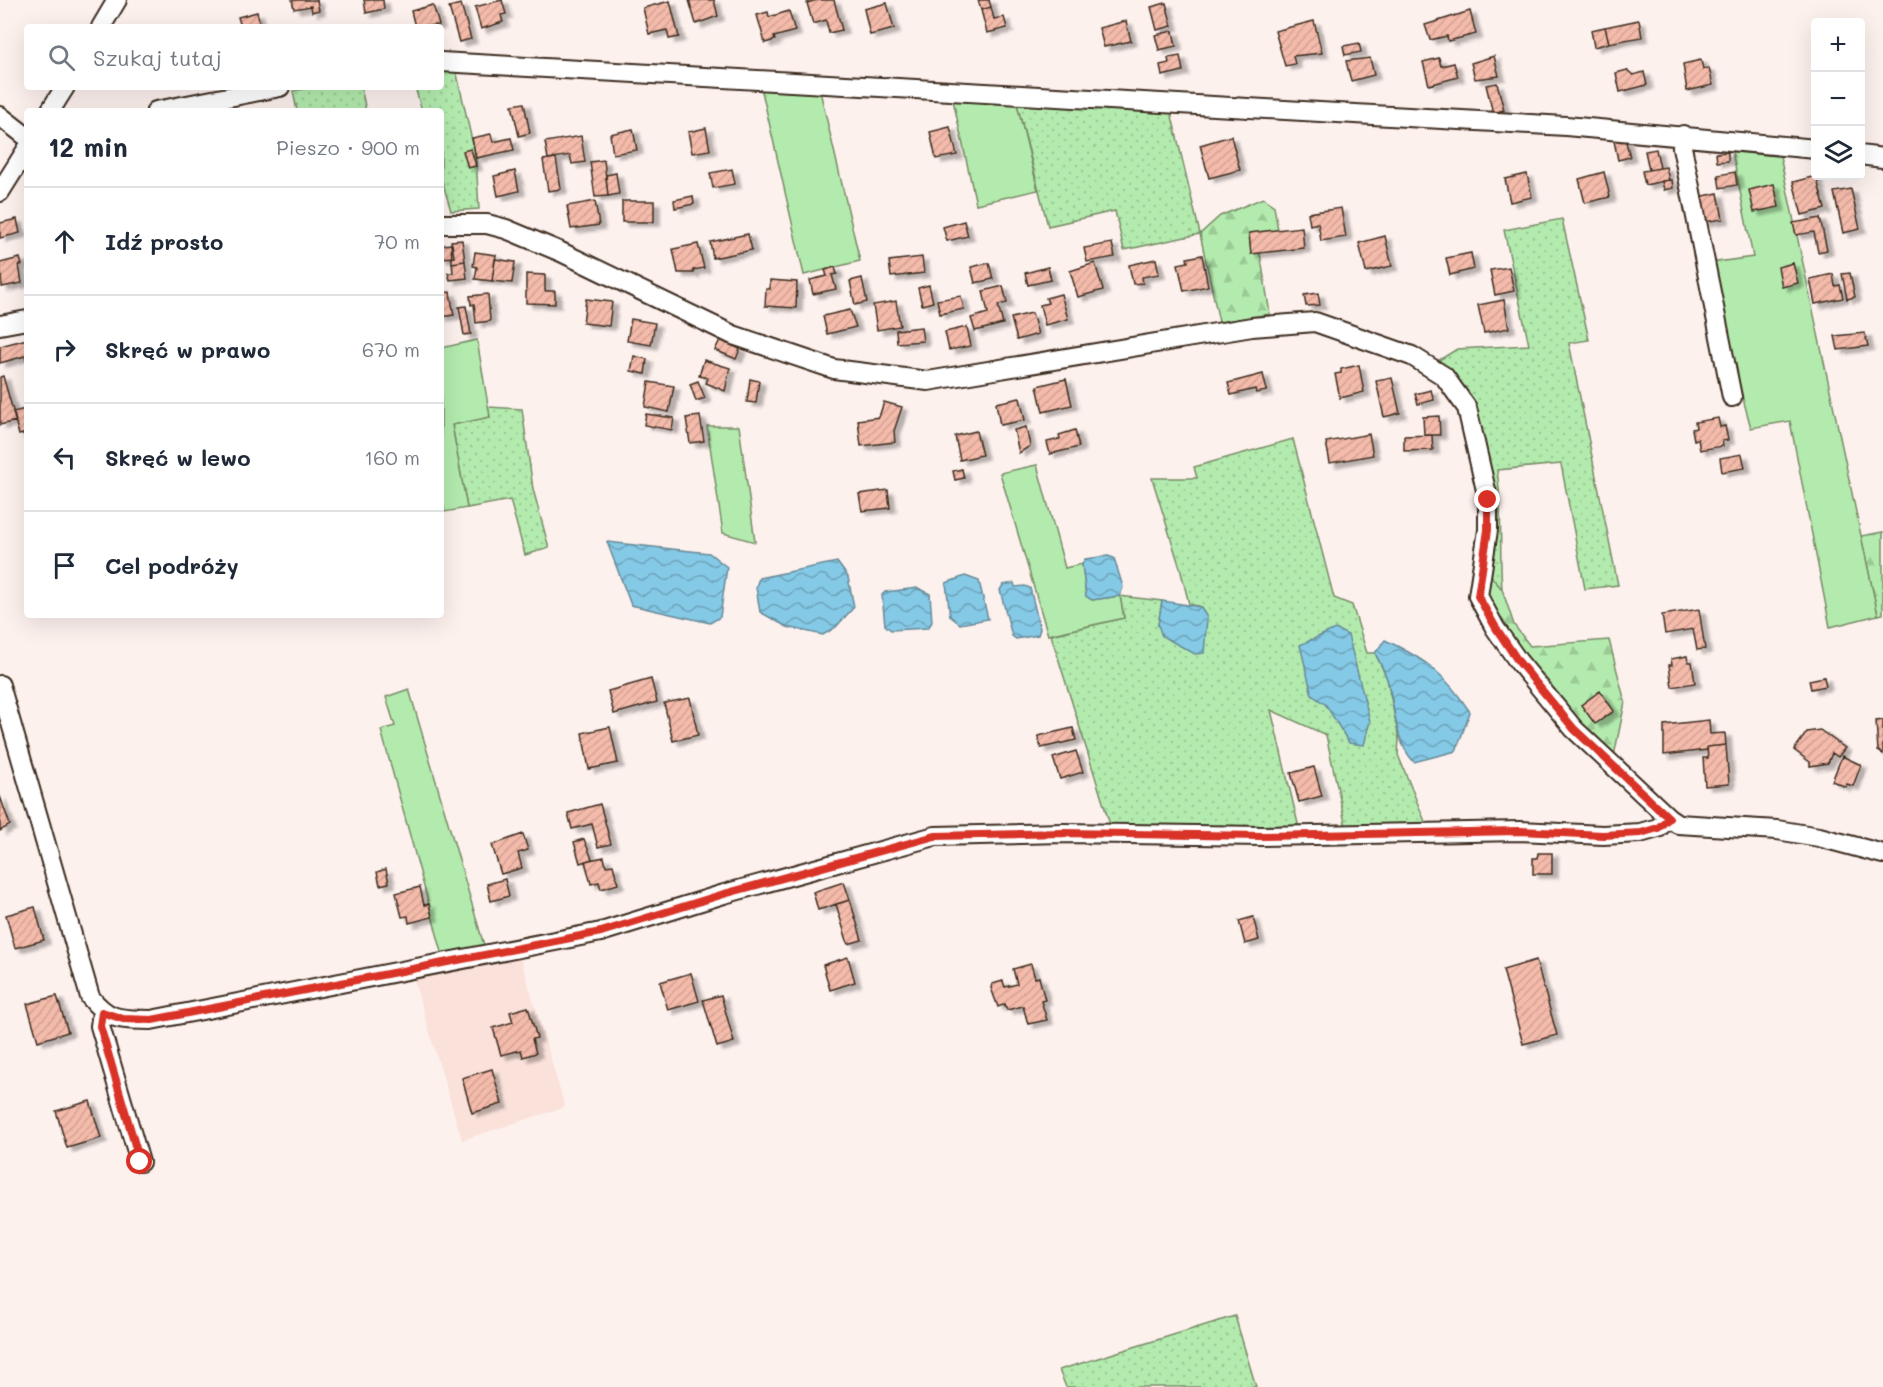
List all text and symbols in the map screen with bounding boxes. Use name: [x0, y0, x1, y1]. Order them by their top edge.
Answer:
map controls: [1811, 18, 1865, 180]
button: +: [1811, 18, 1865, 72]
search box: [24, 24, 444, 90]
icon: search: [45, 41, 78, 74]
text: Szukaj tutaj: [93, 43, 222, 72]
button: −: [1811, 72, 1865, 126]
button: layers: [1811, 126, 1865, 180]
text: 12 min: [48, 130, 128, 164]
text: Pieszo · 900 m: [276, 134, 420, 160]
icon: ahead: [48, 225, 81, 258]
text: Idź prosto: [105, 227, 223, 256]
text: 70 m: [374, 228, 420, 254]
icon: right: [48, 333, 81, 366]
text: Skręć w prawo: [105, 335, 270, 364]
text: 670 m: [362, 336, 420, 362]
icon: left: [48, 441, 81, 474]
text: Skręć w lewo: [105, 443, 251, 472]
text: 160 m: [364, 444, 420, 470]
route end: [1474, 486, 1500, 512]
icon: arrive: [48, 549, 81, 582]
text: Cel podróży: [105, 551, 239, 580]
route start: [126, 1148, 152, 1174]

